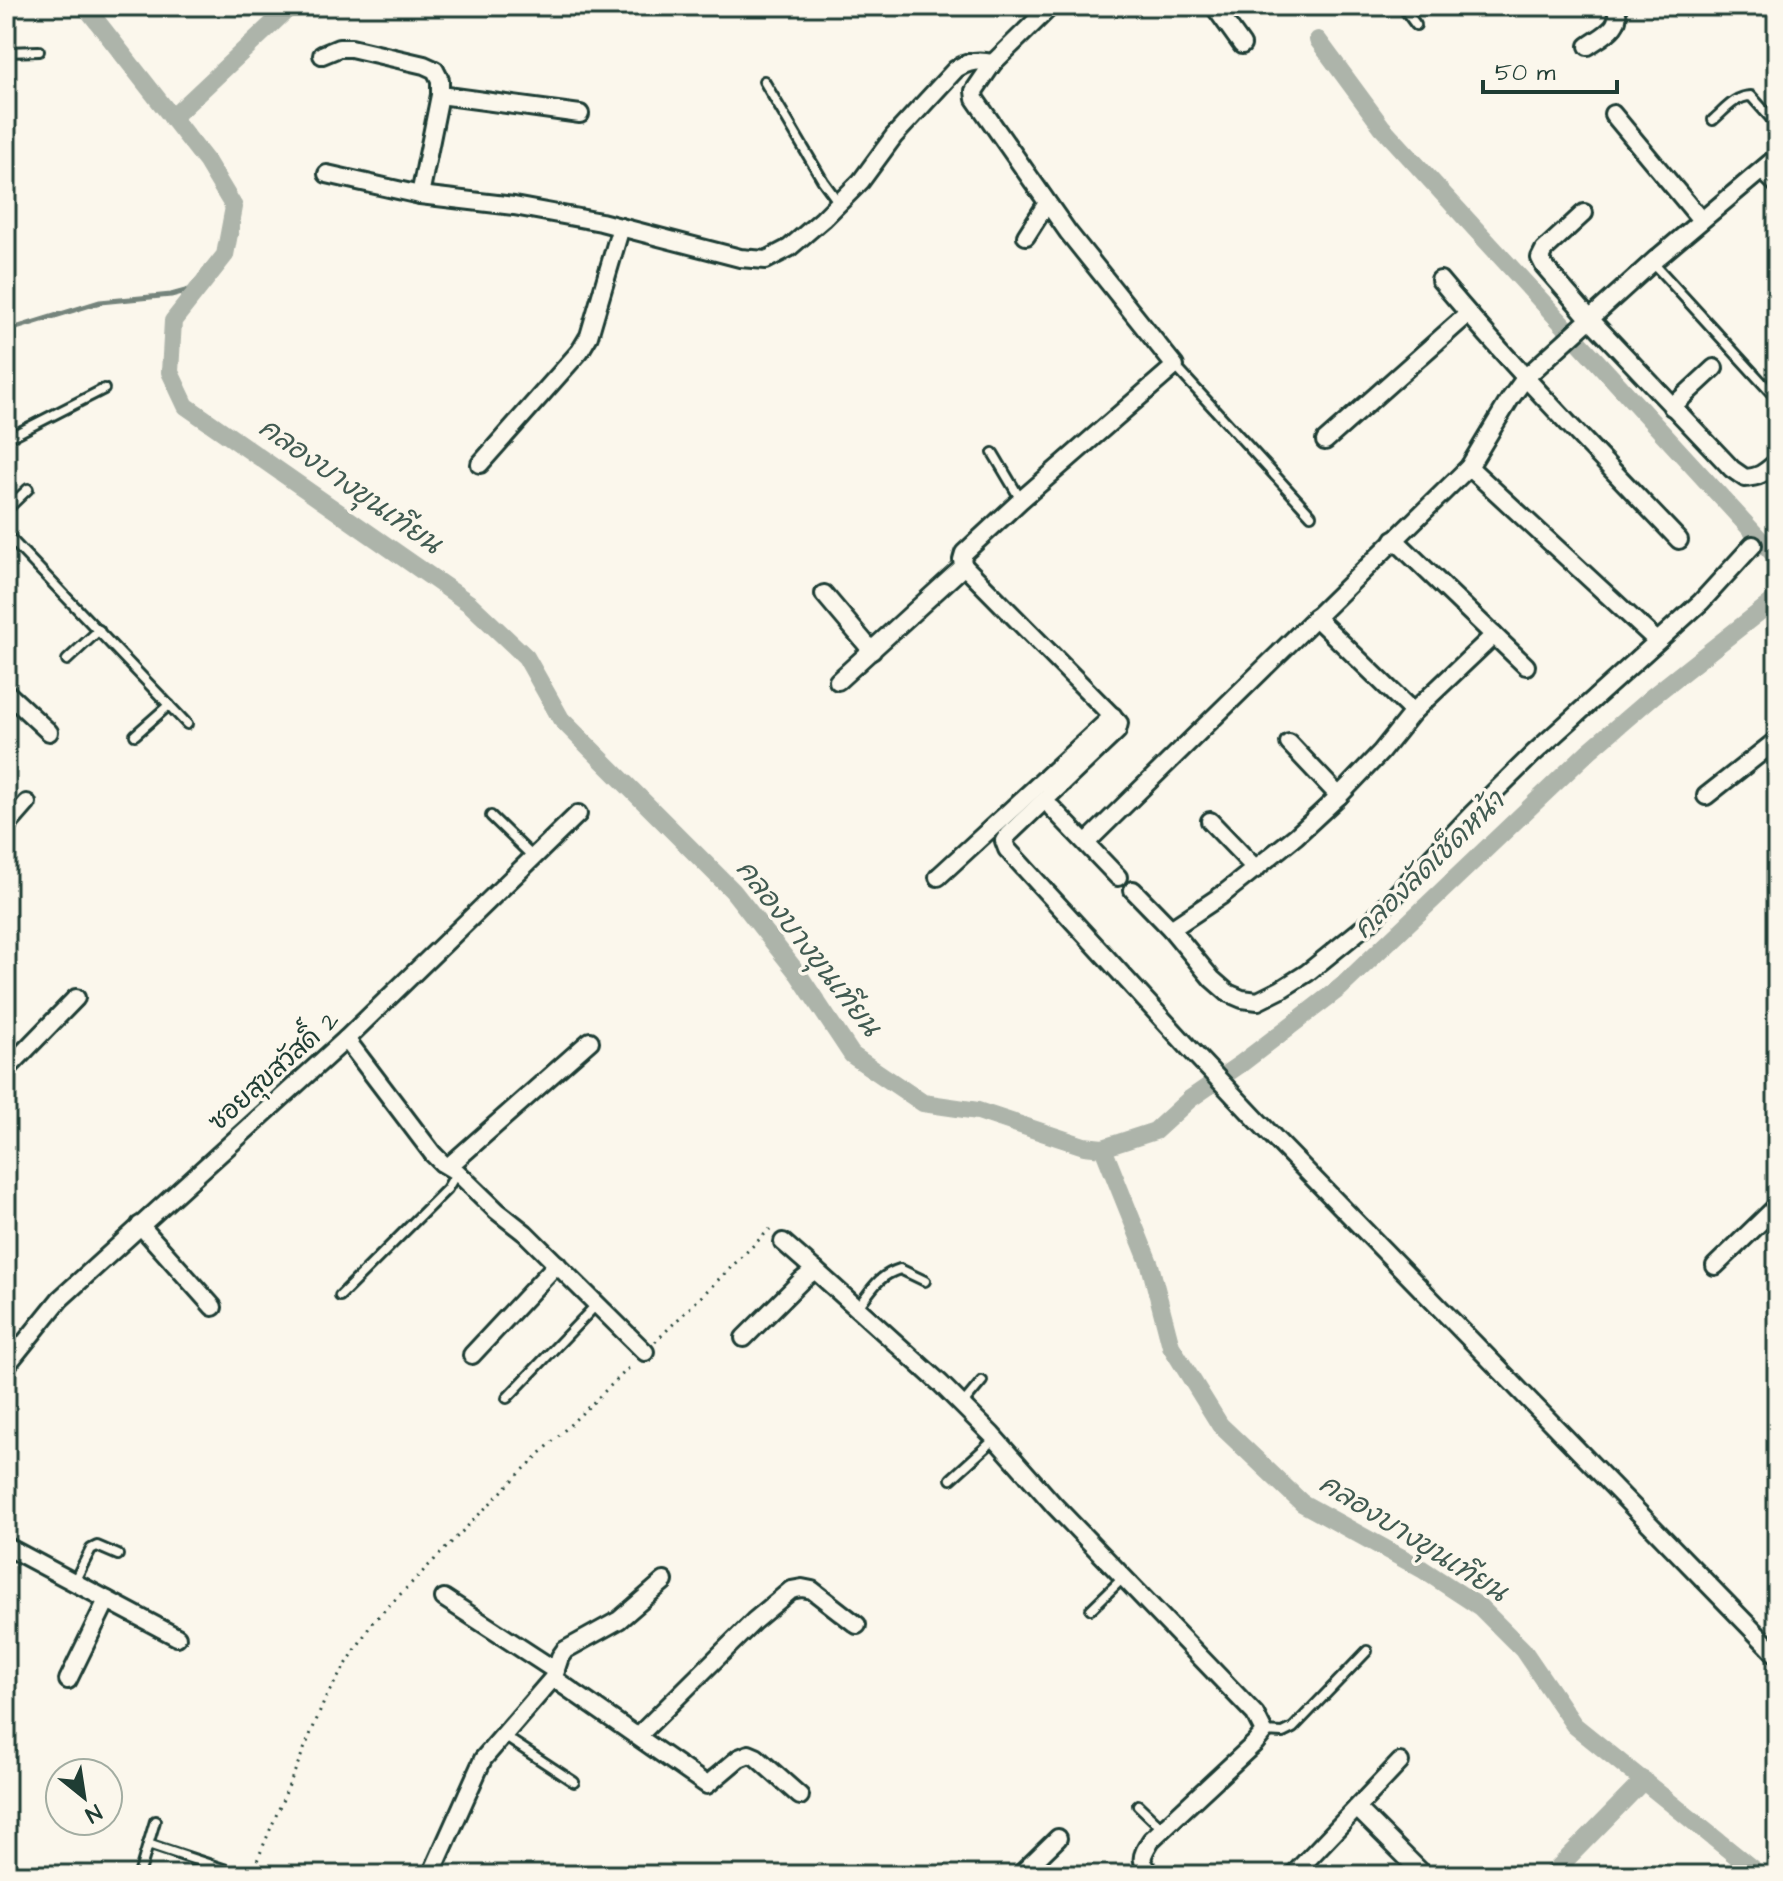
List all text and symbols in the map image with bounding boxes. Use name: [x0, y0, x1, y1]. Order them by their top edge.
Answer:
scale bar: [1483, 44, 1617, 94]
text: 50 m: [1495, 56, 1556, 90]
water label: คลองบางขุนเทียน: [251, 408, 450, 564]
water label: คลองลัดเช็ดหน้า: [1345, 781, 1515, 947]
water label: คลองบางขุนเทียน: [727, 851, 890, 1046]
street label: ซอยสุขสวัสดิ์ 2: [197, 999, 347, 1140]
water label: คลองบางขุนเทียน: [1312, 1465, 1515, 1612]
north arrow: [44, 1757, 124, 1837]
text: N: [79, 1796, 107, 1830]

